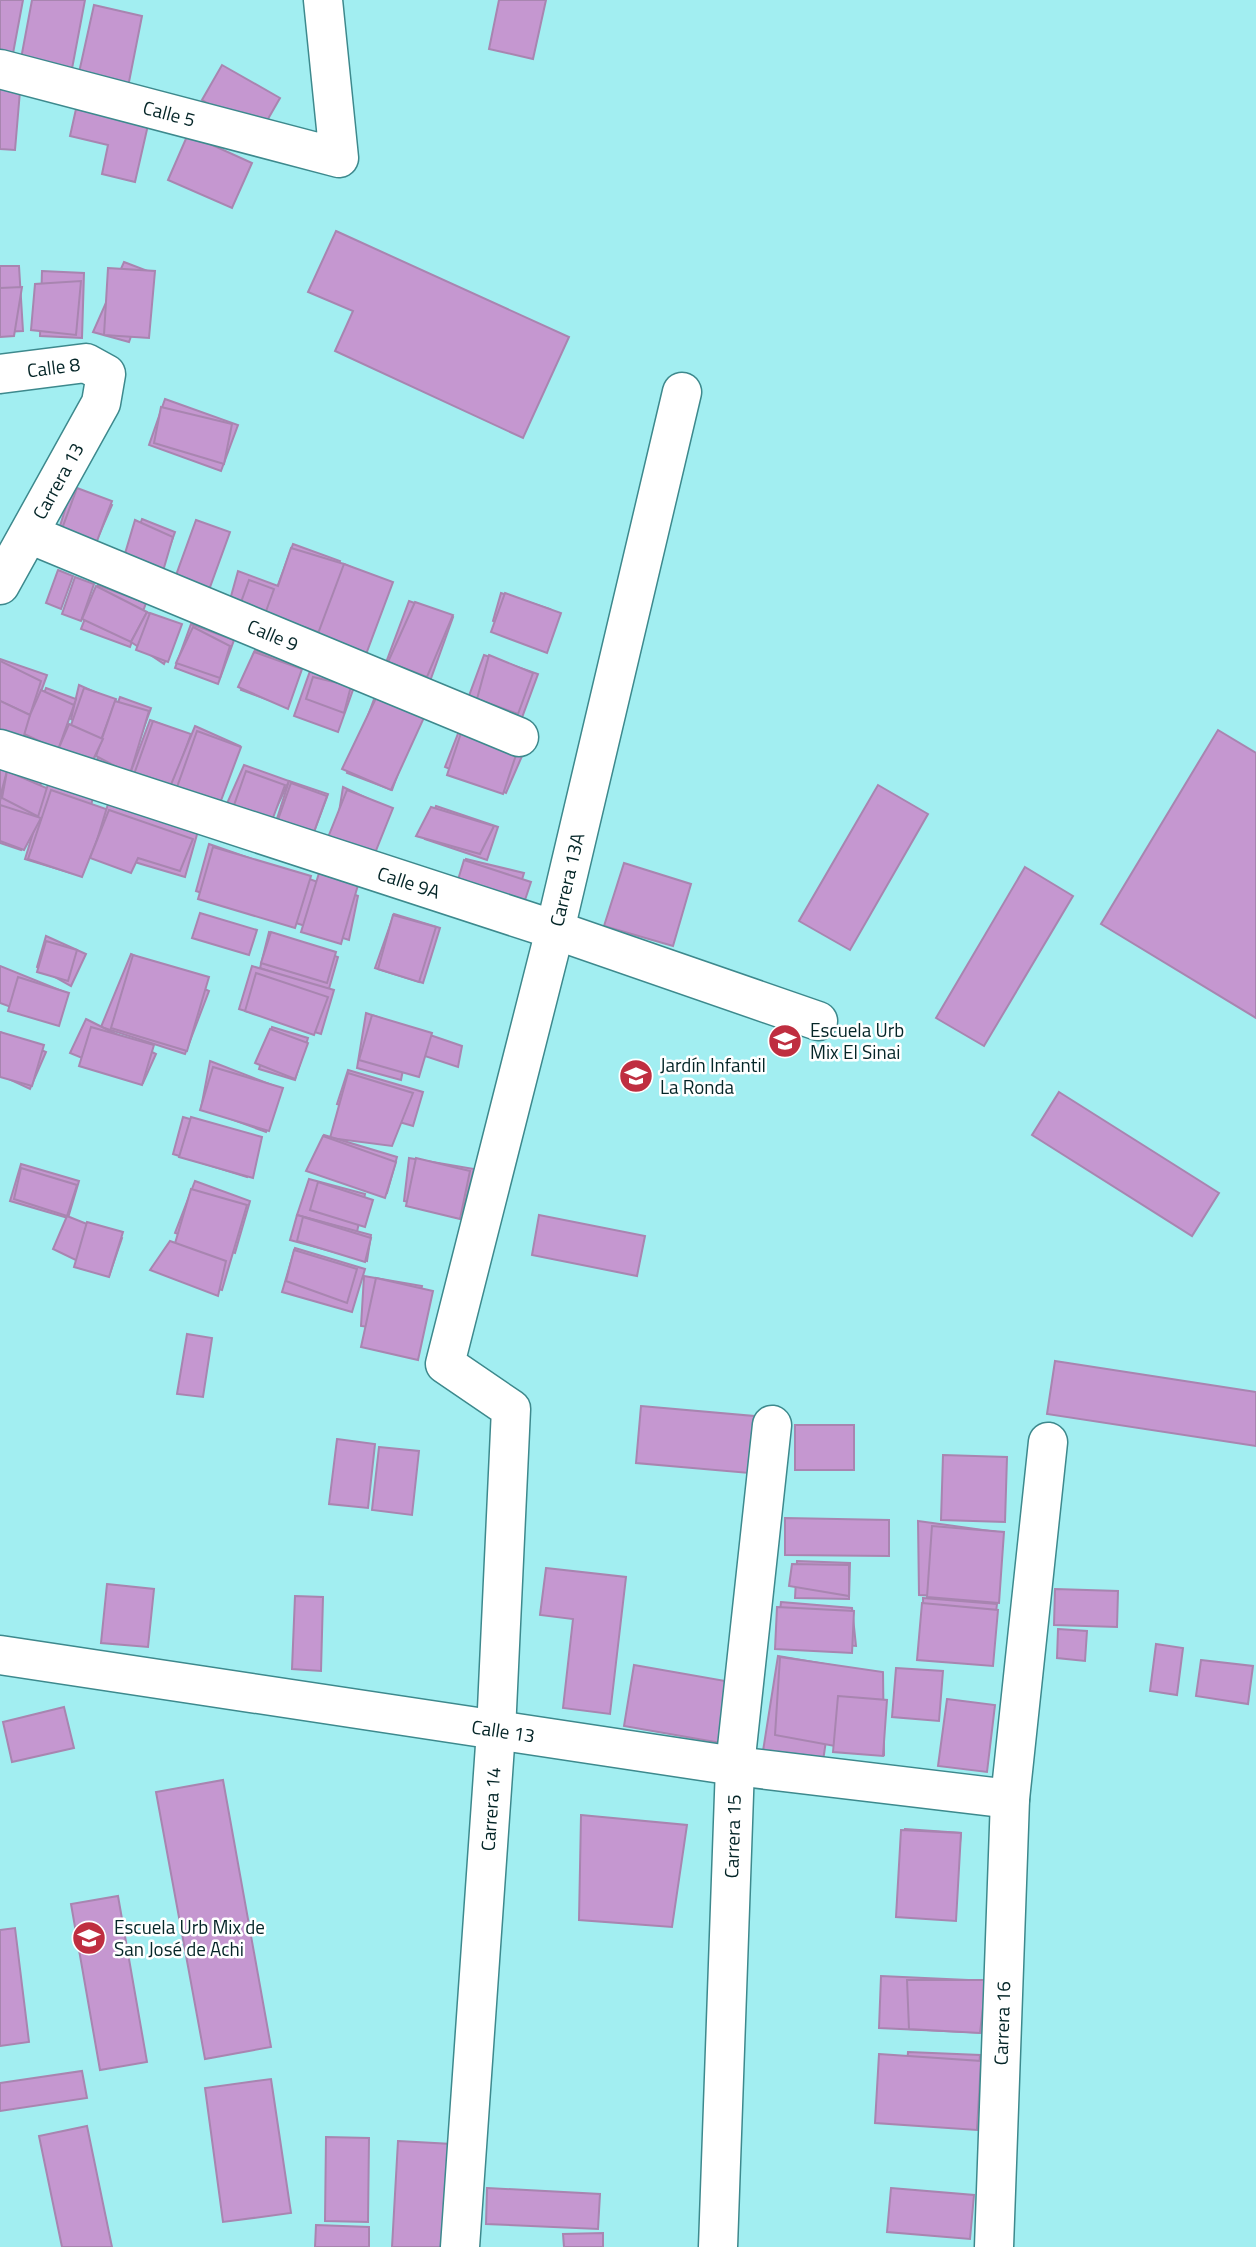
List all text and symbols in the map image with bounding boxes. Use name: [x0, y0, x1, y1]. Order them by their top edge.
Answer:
street label: Calle 5: [140, 92, 199, 134]
street label: Calle 8: [25, 349, 82, 384]
street label: Carrera 13: [25, 437, 91, 525]
street label: Calle 9: [243, 611, 303, 658]
street label: Carrera 13A: [541, 830, 591, 929]
street label: Calle 9A: [374, 858, 444, 906]
place label: Escuela Urb Mix El Sinai: [810, 1015, 904, 1066]
school or university icon: Escuela Urb Mix El Sinai: [766, 1022, 804, 1060]
place label: Jardín Infantil La Ronda: [660, 1050, 766, 1101]
school or university icon: Jardín Infantil La Ronda: [617, 1057, 655, 1095]
street label: Calle 13: [470, 1711, 537, 1750]
street label: Carrera 14: [473, 1766, 507, 1852]
street label: Carrera 15: [716, 1794, 748, 1879]
place label: Escuela Urb Mix de San José de Achi: [114, 1912, 265, 1963]
school or university icon: Escuela Urb Mix de San José de Achi: [70, 1919, 108, 1957]
street label: Carrera 16: [986, 1981, 1017, 2066]

